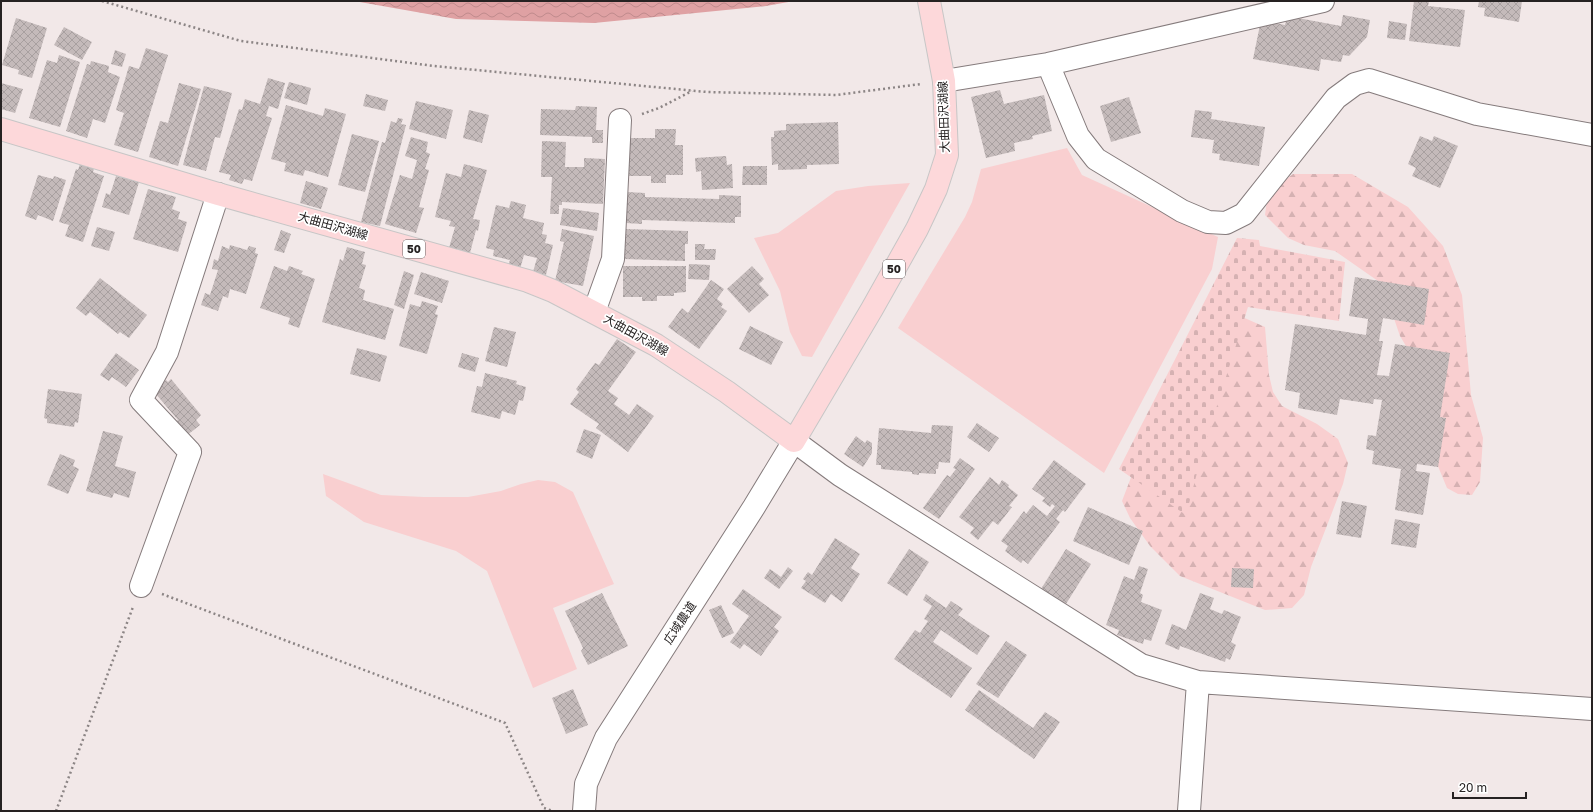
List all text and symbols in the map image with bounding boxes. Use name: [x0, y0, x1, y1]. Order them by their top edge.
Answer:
street label: 大曲田沢湖線: [935, 81, 952, 153]
street label: 大曲田沢湖線: [296, 208, 370, 243]
road number: 50: [403, 240, 425, 258]
road number: 50: [883, 260, 905, 278]
street label: 大曲田沢湖線: [601, 311, 671, 359]
street label: 広域農道: [660, 599, 699, 647]
scale bar: [1453, 774, 1526, 800]
text: 20 m: [1459, 780, 1487, 795]

